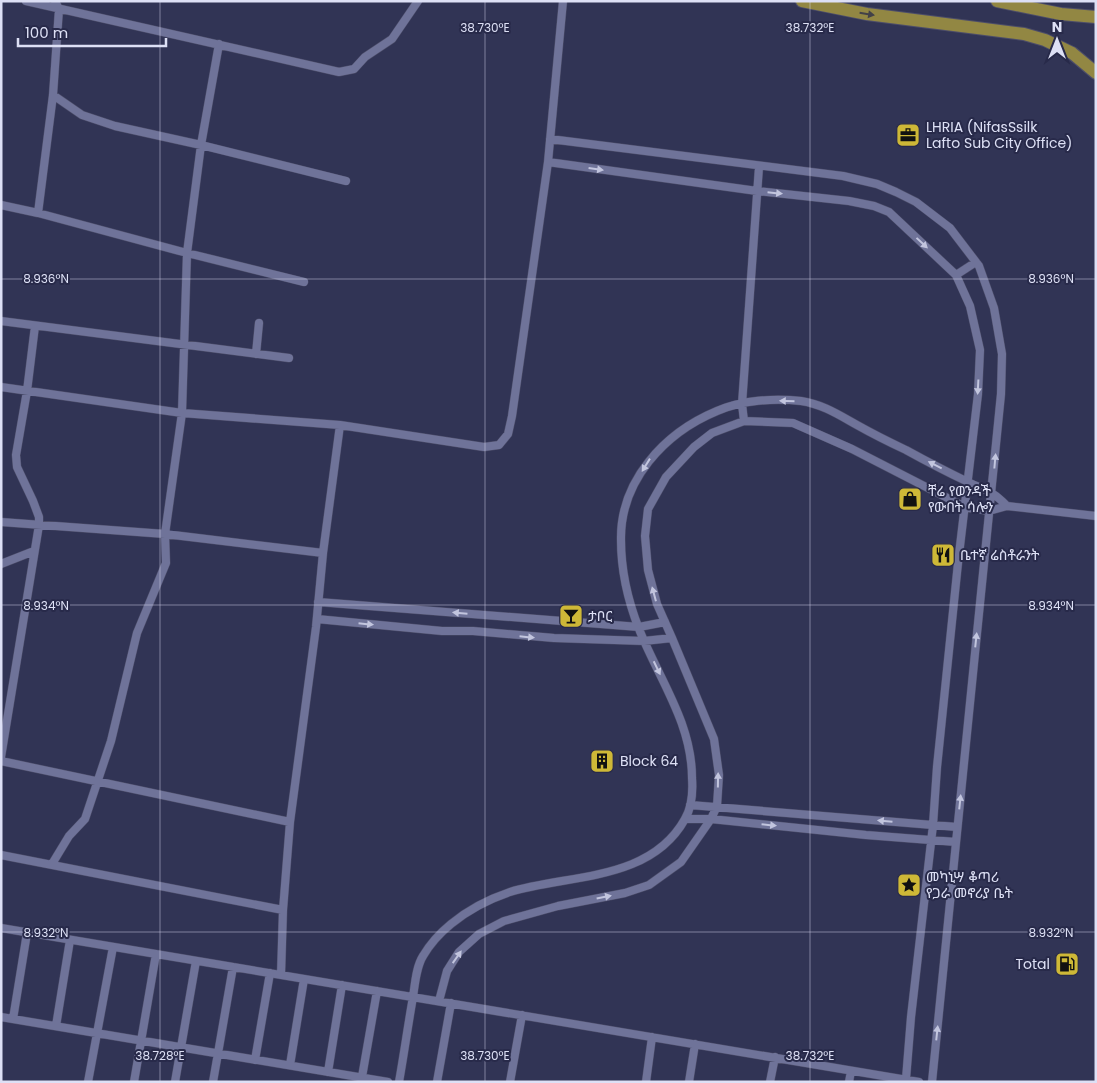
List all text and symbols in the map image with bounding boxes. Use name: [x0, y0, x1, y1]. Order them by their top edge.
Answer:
one-way arrow: [859, 10, 875, 18]
scale bar: [18, 15, 165, 47]
north arrow: [1032, 15, 1082, 65]
text: N: [1052, 17, 1062, 37]
text: 38.730°E: [460, 19, 510, 36]
text: 38.732°E: [786, 19, 834, 36]
text: 100 m: [25, 22, 68, 43]
place label: LHRIA (NifasSsilk Lafto Sub City Office): [926, 117, 1072, 153]
office icon: LHRIA (NifasSsilk Lafto Sub City Office): [895, 122, 921, 148]
one-way arrow: [588, 165, 604, 173]
one-way arrow: [767, 189, 783, 197]
one-way arrow: [916, 237, 928, 249]
text: 8.936°N: [23, 270, 69, 287]
text: 8.936°N: [1028, 270, 1074, 287]
one-way arrow: [973, 380, 981, 396]
one-way arrow: [779, 397, 795, 405]
one-way arrow: [991, 453, 999, 469]
one-way arrow: [642, 459, 651, 472]
one-way arrow: [927, 461, 942, 469]
place label: ቸሬ የወንዳች የውበት ሳሎን: [928, 481, 994, 517]
shop icon: ቸሬ የወንዳች የውበት ሳሎን: [897, 486, 923, 512]
restaurant icon: ቤተኛ ሬስቶራንት: [930, 542, 956, 568]
place label: ቤተኛ ሬስቶራንት: [960, 545, 1040, 565]
one-way arrow: [650, 587, 658, 602]
text: 8.934°N: [23, 597, 69, 614]
text: 8.934°N: [1028, 597, 1074, 614]
bar icon: ታቦር: [558, 603, 584, 629]
place label: ታቦር: [588, 606, 612, 626]
one-way arrow: [451, 609, 467, 617]
one-way arrow: [358, 620, 374, 628]
one-way arrow: [972, 632, 980, 648]
one-way arrow: [520, 633, 536, 641]
one-way arrow: [654, 661, 662, 675]
building icon: Block 64: [589, 748, 615, 774]
place label: Block 64: [620, 751, 678, 771]
one-way arrow: [714, 771, 722, 787]
one-way arrow: [956, 794, 964, 810]
one-way arrow: [877, 816, 893, 824]
one-way arrow: [761, 821, 777, 829]
place label: መካኒሣ ቆጣሪ የጋራ መኖሪያ ቤት: [926, 867, 1013, 903]
place icon: መካኒሣ ቆጣሪ የጋራ መኖሪያ ቤት: [896, 872, 922, 898]
one-way arrow: [596, 893, 612, 901]
text: 8.932°N: [24, 924, 68, 941]
text: 8.932°N: [1029, 924, 1073, 941]
one-way arrow: [452, 950, 462, 964]
fuel station icon: Total: [1054, 951, 1080, 977]
place label: Total: [1015, 954, 1050, 974]
one-way arrow: [933, 1025, 941, 1041]
text: 38.728°E: [135, 1047, 185, 1064]
text: 38.730°E: [460, 1047, 510, 1064]
text: 38.732°E: [786, 1047, 834, 1064]

